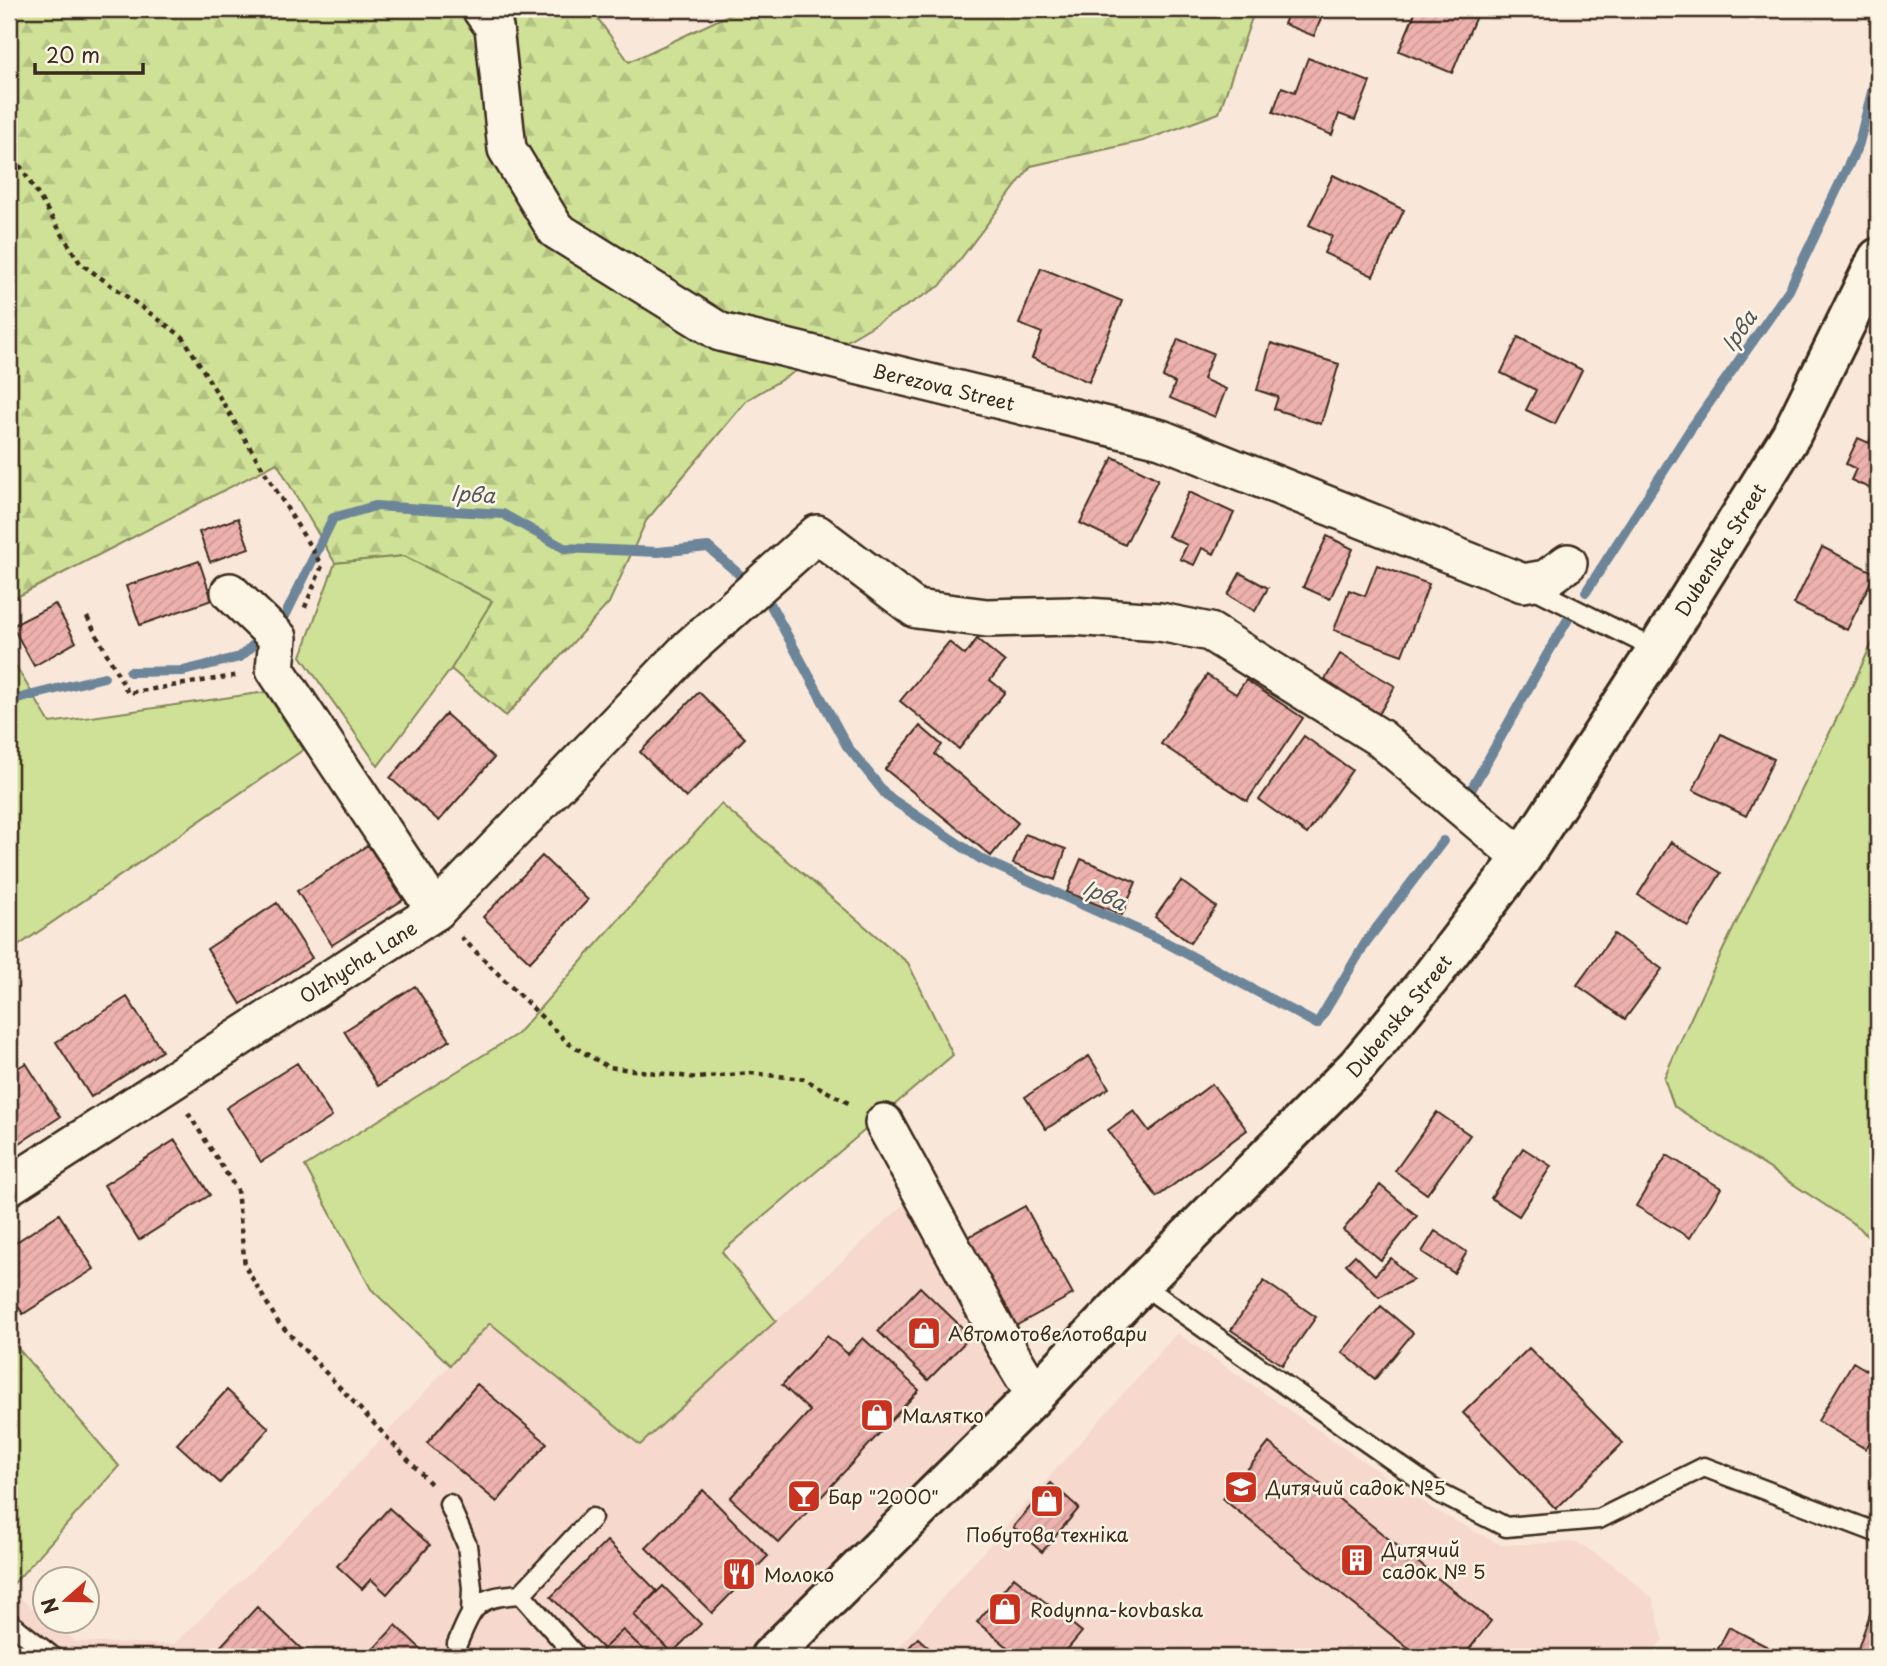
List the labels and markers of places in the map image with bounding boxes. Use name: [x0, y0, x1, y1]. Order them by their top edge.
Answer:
shop icon: Автомотовелотовари: [905, 1314, 943, 1352]
place label: Автомотовелотовари: [948, 1319, 1147, 1347]
shop icon: Малятко: [858, 1396, 896, 1434]
place label: Малятко: [902, 1401, 984, 1429]
school or university icon: Дитячий садок №5: [1222, 1468, 1260, 1506]
place label: Дитячий садок №5: [1265, 1473, 1446, 1501]
bar icon: Бар "2000": [785, 1477, 823, 1515]
place label: Бар "2000": [828, 1482, 939, 1510]
shop icon: Побутова техніка: [1028, 1482, 1066, 1520]
place label: Побутова техніка: [966, 1520, 1129, 1548]
place label: Дитячий садок № 5: [1381, 1535, 1486, 1585]
building icon: Дитячий садок № 5: [1338, 1541, 1376, 1579]
restaurant icon: Молоко: [720, 1555, 758, 1593]
place label: Молоко: [764, 1560, 834, 1588]
shop icon: Rodynna-kovbaska: [986, 1590, 1024, 1628]
place label: Rodynna-kovbaska: [1030, 1595, 1203, 1623]

